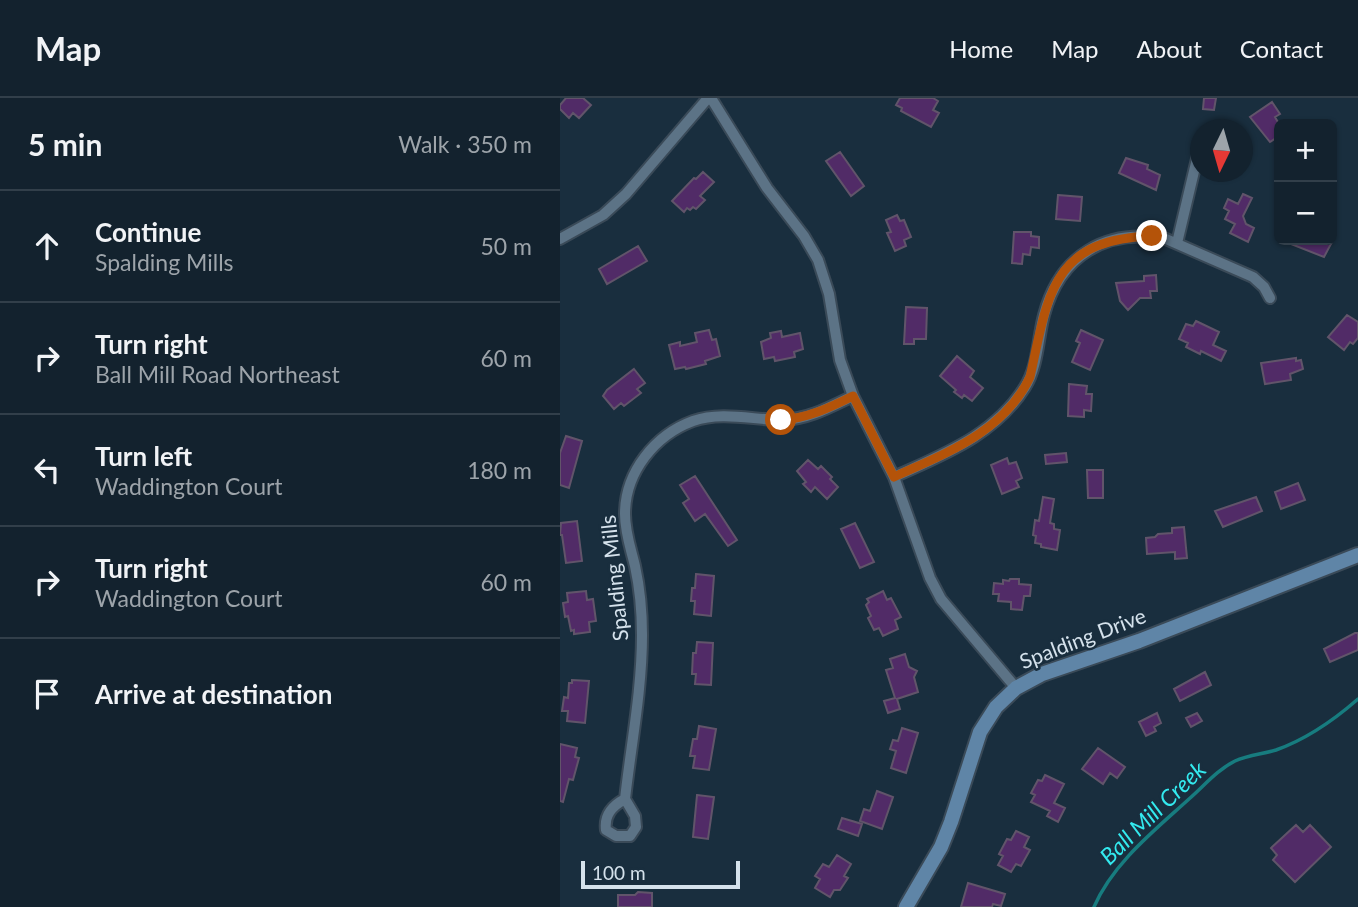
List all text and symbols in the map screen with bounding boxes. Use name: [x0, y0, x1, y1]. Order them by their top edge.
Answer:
text: Map: [35, 28, 101, 68]
text: Home: [949, 34, 1013, 63]
text: Map: [1051, 34, 1099, 63]
text: About: [1137, 34, 1202, 63]
text: Contact: [1240, 34, 1323, 63]
north arrow: [1190, 119, 1253, 182]
map controls: [1274, 119, 1337, 245]
button: +: [1274, 119, 1337, 182]
text: 5 min: [28, 126, 102, 162]
text: Walk · 350 m: [398, 130, 532, 158]
button: −: [1274, 182, 1337, 245]
text: Continue: [95, 216, 201, 248]
route end: [1136, 220, 1167, 251]
icon: ahead: [28, 227, 66, 265]
text: 50 m: [481, 232, 532, 260]
text: Spalding Mills: [95, 248, 234, 276]
text: Turn right: [95, 328, 208, 360]
icon: right: [28, 339, 66, 377]
text: 60 m: [481, 344, 532, 372]
text: Ball Mill Road Northeast: [95, 360, 340, 388]
route start: [765, 404, 796, 435]
text: Turn left: [95, 440, 192, 472]
icon: left: [28, 451, 66, 489]
text: 180 m: [467, 456, 532, 484]
text: Waddington Court: [95, 472, 283, 500]
street label: Spalding Mills: [594, 514, 633, 642]
text: Turn right: [95, 552, 208, 584]
icon: right: [28, 563, 66, 601]
text: 60 m: [481, 568, 532, 596]
text: Waddington Court: [95, 584, 283, 612]
street label: Spalding Drive: [1016, 602, 1149, 673]
icon: arrive: [28, 675, 66, 713]
text: Arrive at destination: [95, 678, 332, 710]
water label: Ball Mill Creek: [1094, 754, 1212, 870]
scale bar: [581, 858, 740, 890]
text: 100 m: [592, 861, 646, 884]

